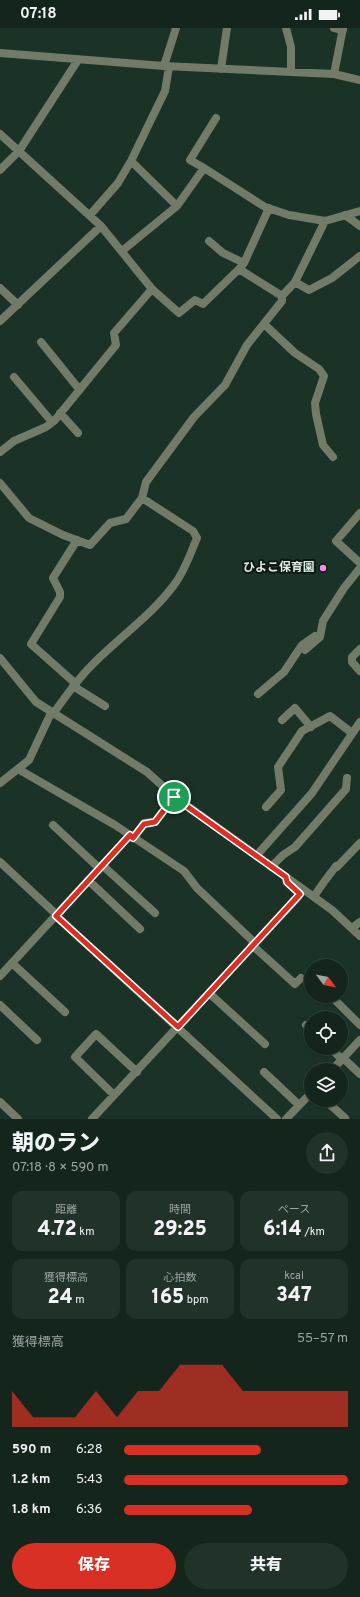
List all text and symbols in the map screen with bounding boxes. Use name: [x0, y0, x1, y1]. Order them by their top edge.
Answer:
text: 07:18: [20, 5, 57, 24]
place label: ひよこ保育園: [243, 560, 315, 576]
marker: ひよこ保育園: [318, 563, 328, 573]
pin: [157, 780, 191, 814]
icon: arrive: [163, 786, 185, 808]
north arrow: [304, 959, 348, 1003]
map controls: [304, 959, 348, 1107]
button: locate: [304, 1011, 348, 1055]
button: layers: [304, 1063, 348, 1107]
text: 朝のラン: [12, 1131, 100, 1158]
button: share: [306, 1132, 348, 1174]
text: 07:18 · 8 × 590 m: [12, 1160, 109, 1176]
text: 距離: [55, 1203, 77, 1217]
text: 時間: [169, 1203, 191, 1217]
text: ペース: [278, 1203, 310, 1217]
text: 4.72: [38, 1217, 77, 1243]
text: 29:25: [153, 1217, 207, 1243]
text: 6:14: [263, 1217, 302, 1243]
text: km: [77, 1225, 94, 1239]
text: /km: [302, 1225, 325, 1239]
text: kcal: [284, 1269, 304, 1283]
text: 獲得標高: [44, 1271, 88, 1285]
text: 心拍数: [164, 1271, 197, 1285]
text: 347: [276, 1283, 312, 1309]
text: 24: [47, 1285, 73, 1311]
text: 165: [152, 1285, 184, 1311]
text: m: [73, 1293, 85, 1307]
text: bpm: [184, 1293, 208, 1307]
text: 55–57 m: [297, 1331, 348, 1347]
text: 獲得標高: [12, 1335, 64, 1351]
text: 590 m: [12, 1442, 51, 1458]
text: 6:28: [76, 1442, 103, 1458]
text: 1.2 km: [12, 1472, 50, 1488]
text: 5:43: [76, 1472, 103, 1488]
text: 1.8 km: [12, 1502, 51, 1518]
text: 6:36: [76, 1502, 102, 1518]
button: 保存: [12, 1543, 176, 1589]
button: 共有: [184, 1543, 348, 1589]

